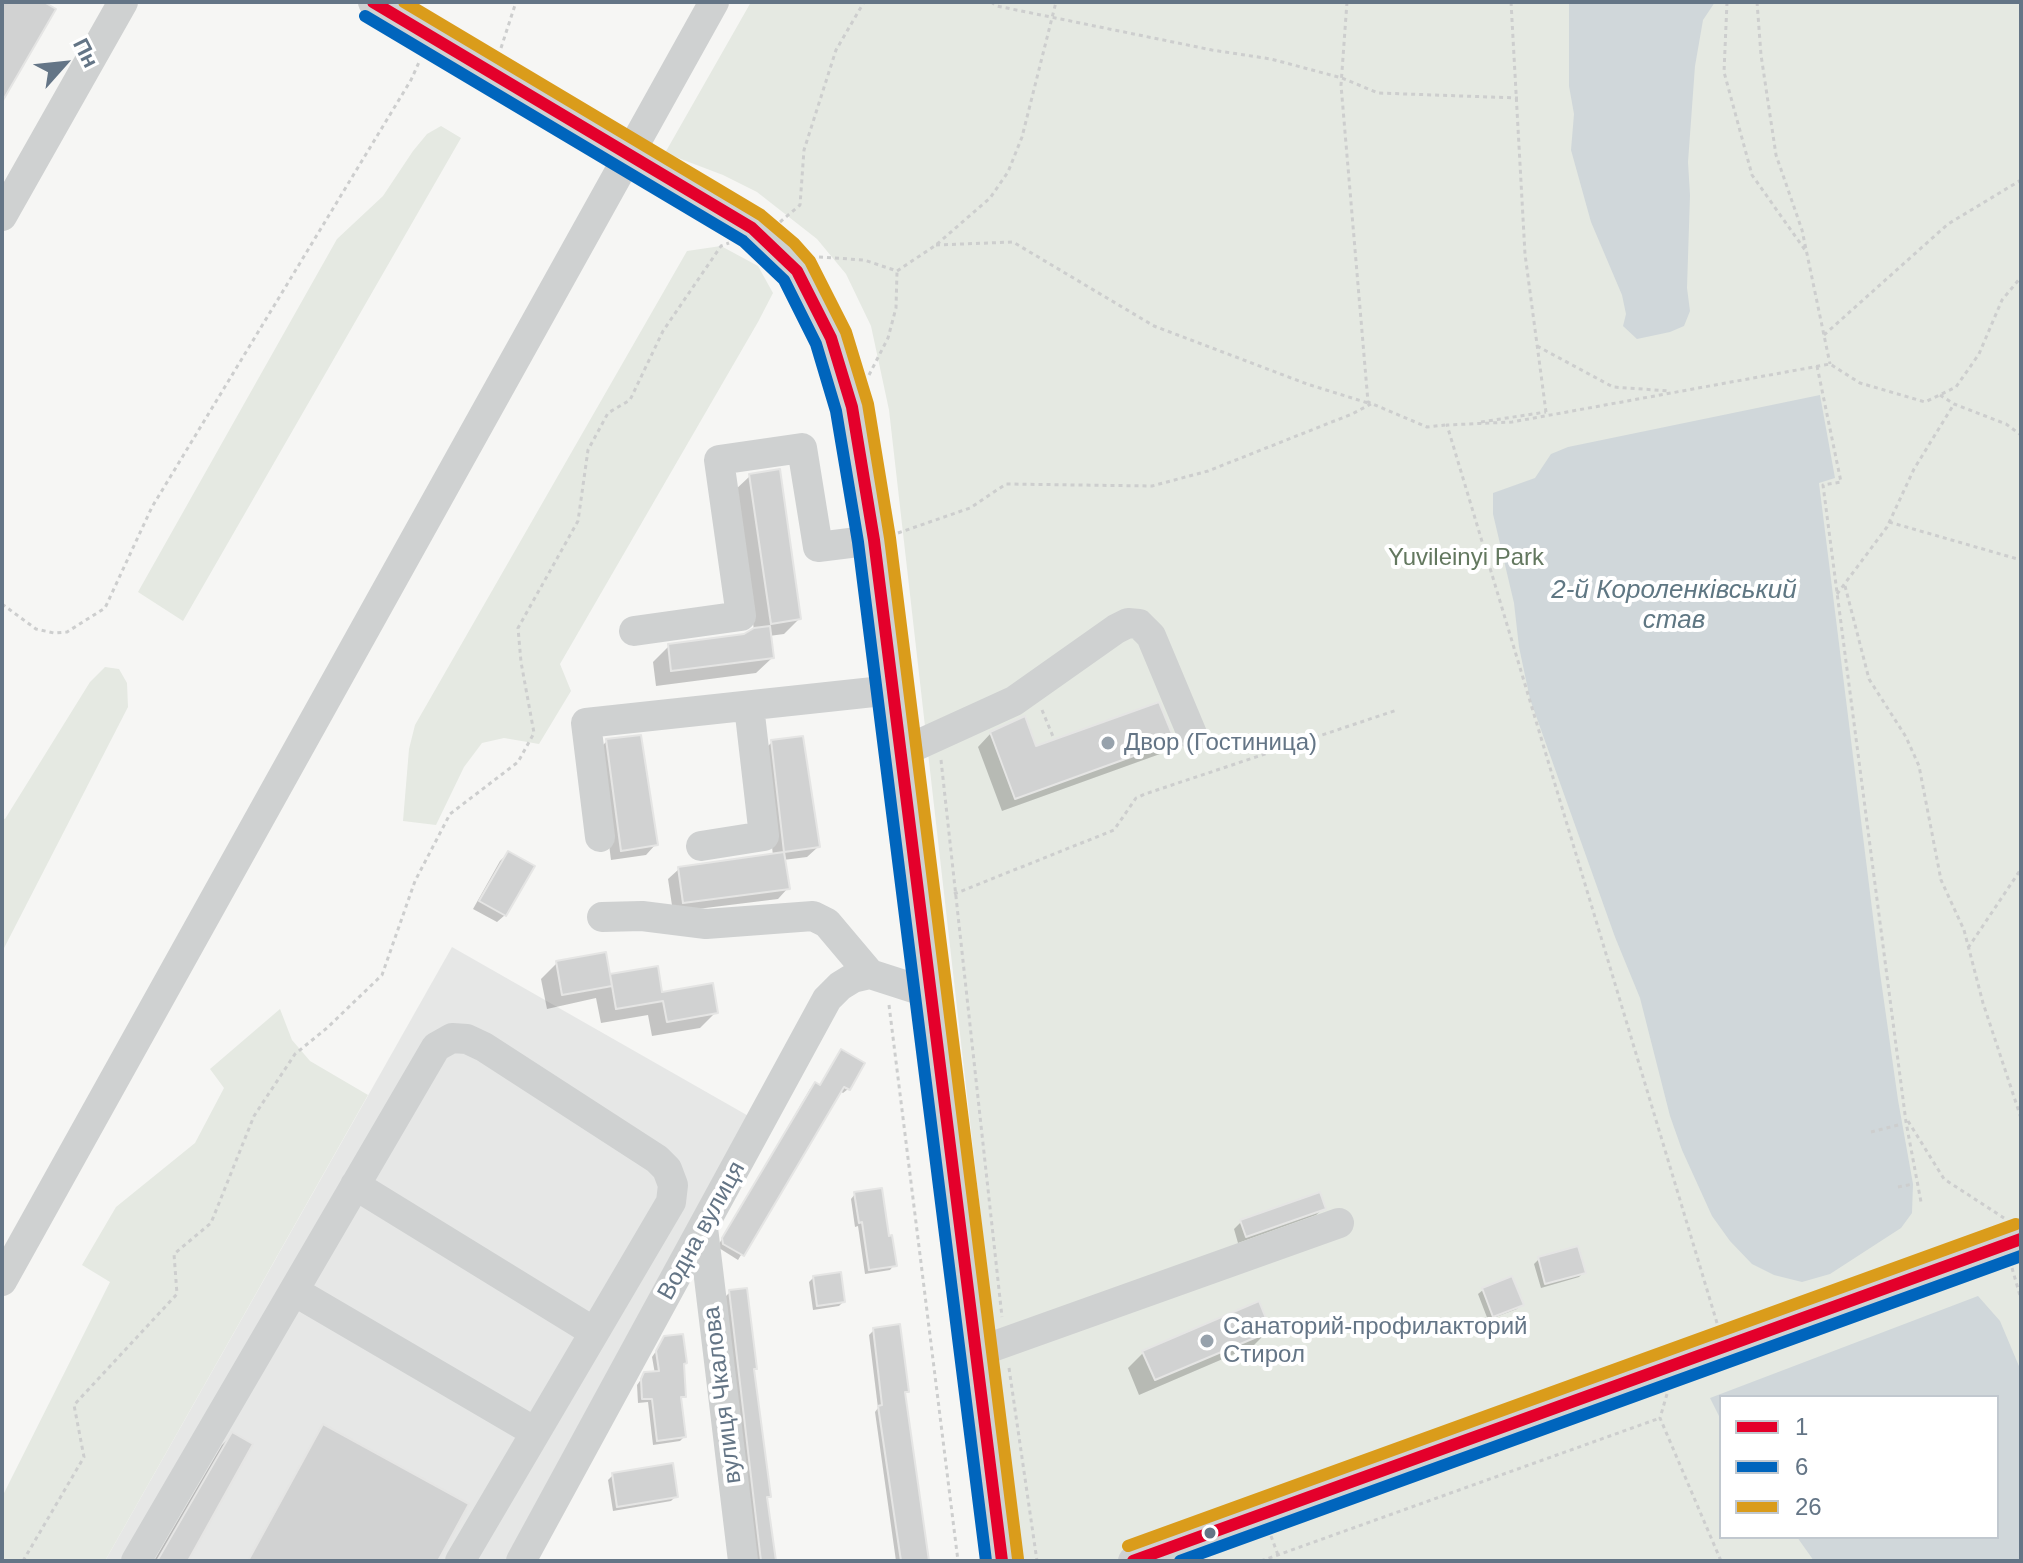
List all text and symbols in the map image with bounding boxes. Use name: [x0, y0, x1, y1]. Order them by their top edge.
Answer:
north arrow: [24, 24, 104, 104]
text: Пн: [68, 34, 104, 72]
park label: Yuvileinyi Park: [1388, 544, 1544, 572]
water label: 2-й Короленківський став: [1551, 575, 1797, 636]
place label: Двор (Гостиница): [1124, 729, 1317, 757]
marker: Двор (Гостиница): [1099, 734, 1117, 752]
street label: Водна вулиця: [652, 1157, 752, 1305]
street label: вулиця Чкалова: [698, 1305, 748, 1485]
place label: Санаторий-профилакторий Стирол: [1223, 1313, 1527, 1369]
marker: Санаторий-профилакторий Стирол: [1198, 1332, 1216, 1350]
legend: [1719, 1395, 1999, 1539]
text: 1: [1795, 1413, 1808, 1440]
text: 6: [1795, 1453, 1808, 1480]
text: 26: [1795, 1493, 1822, 1520]
unlabelled marker: [1202, 1525, 1218, 1541]

